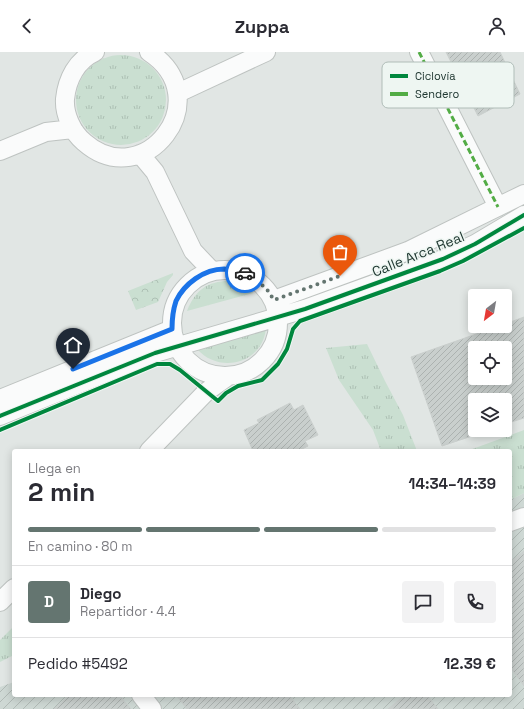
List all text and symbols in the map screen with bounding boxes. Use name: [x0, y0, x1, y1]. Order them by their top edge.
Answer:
icon: back: [16, 15, 38, 37]
text: Zuppa: [235, 15, 289, 38]
icon: person: [486, 15, 508, 37]
legend: [382, 62, 514, 108]
text: Ciclovía: [415, 69, 456, 83]
text: Sendero: [415, 87, 460, 101]
street label: Calle Arca Real: [369, 227, 467, 281]
pin: [323, 235, 357, 276]
icon: bag: [329, 241, 351, 263]
courier: [225, 253, 265, 293]
icon: car: [234, 262, 256, 284]
north arrow: [468, 289, 512, 333]
map controls: [468, 289, 512, 437]
pin: [56, 328, 90, 369]
icon: home: [62, 334, 84, 356]
button: locate: [468, 341, 512, 385]
button: layers: [468, 393, 512, 437]
text: Llega en: [28, 460, 81, 477]
text: 14:34–14:39: [409, 474, 496, 493]
text: 2 min: [28, 475, 95, 509]
text: En camino · 80 m: [28, 538, 132, 555]
button: chat: [402, 581, 444, 623]
button: phone: [454, 581, 496, 623]
text: Diego: [80, 584, 121, 603]
text: D: [44, 592, 54, 611]
text: Repartidor · 4.4: [80, 603, 176, 620]
text: Pedido #5492: [28, 654, 128, 673]
text: 12.39 €: [443, 654, 496, 673]

